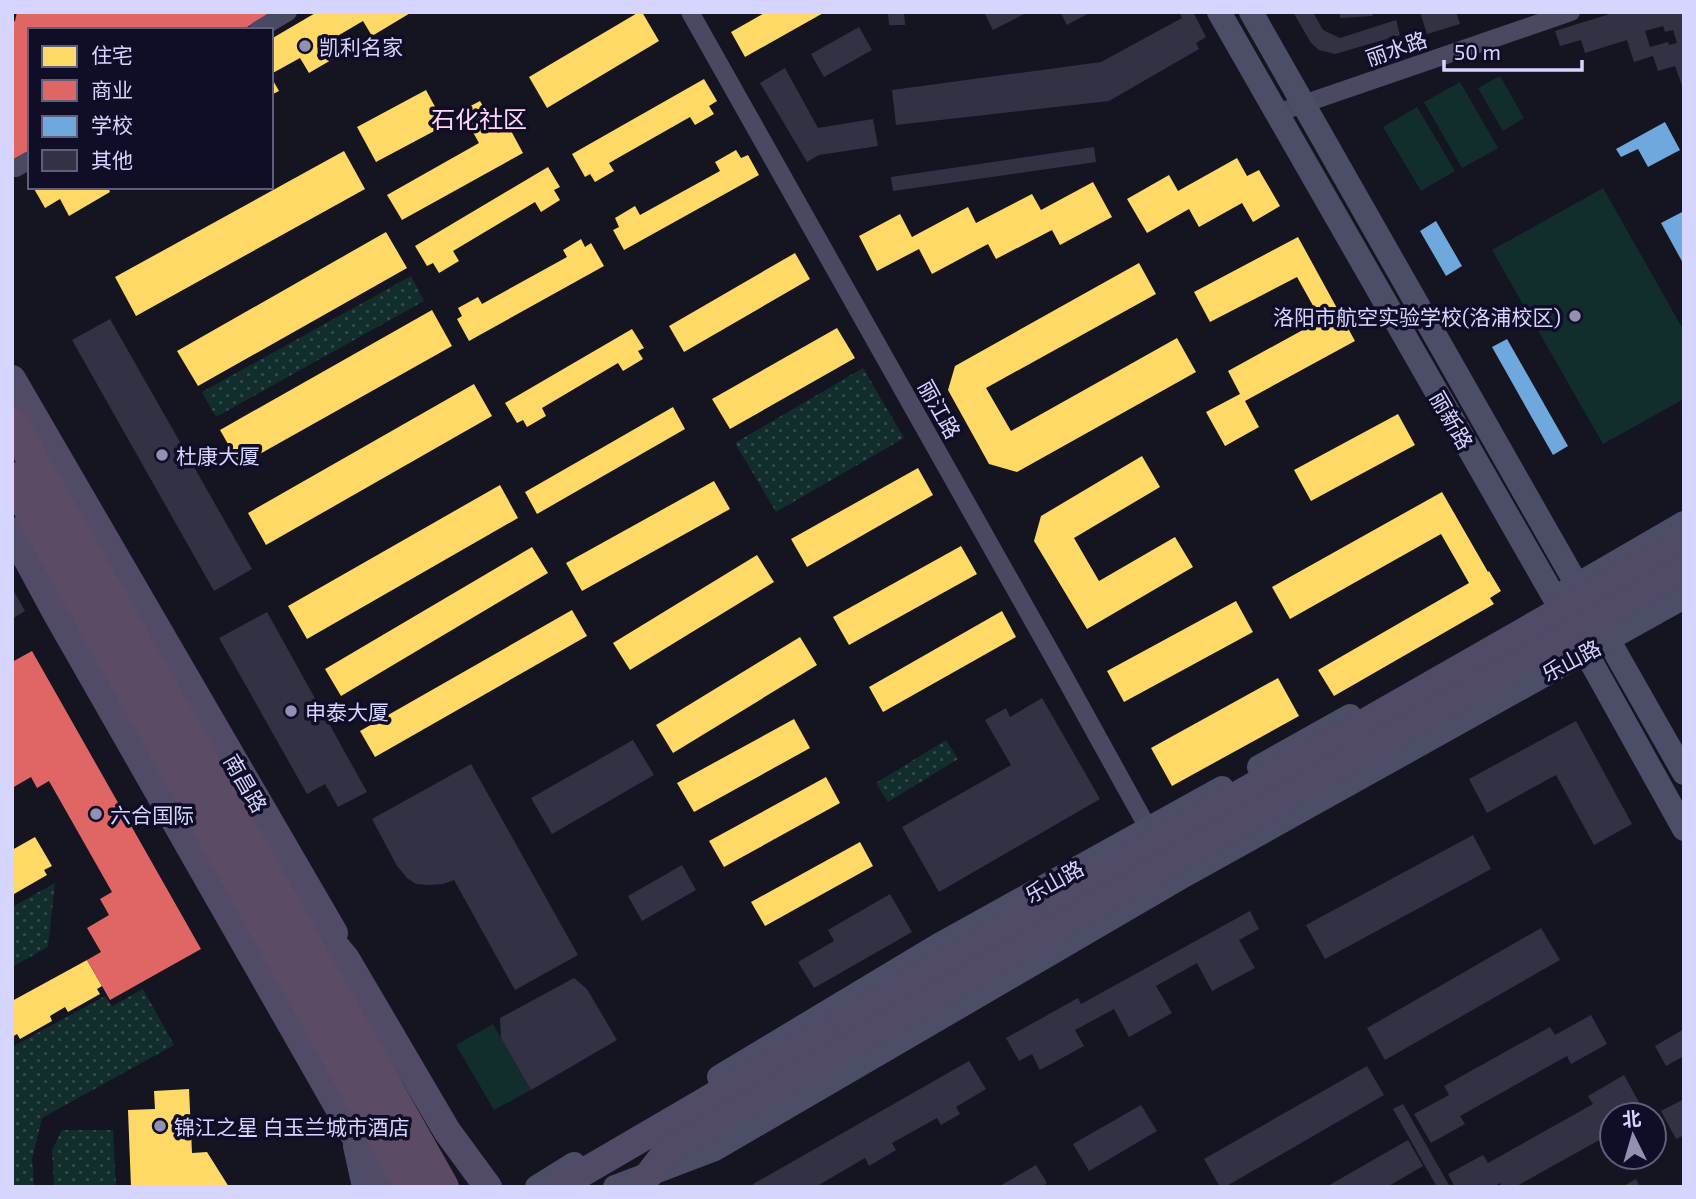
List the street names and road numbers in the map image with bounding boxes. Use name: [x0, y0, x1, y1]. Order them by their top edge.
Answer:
street label: 丽水路: [1362, 26, 1430, 70]
street label: 丽江路: [914, 375, 966, 443]
street label: 丽新路: [1425, 386, 1479, 454]
street label: 乐山路: [1537, 634, 1605, 686]
street label: 南昌路: [219, 749, 273, 817]
street label: 乐山路: [1020, 855, 1088, 907]

